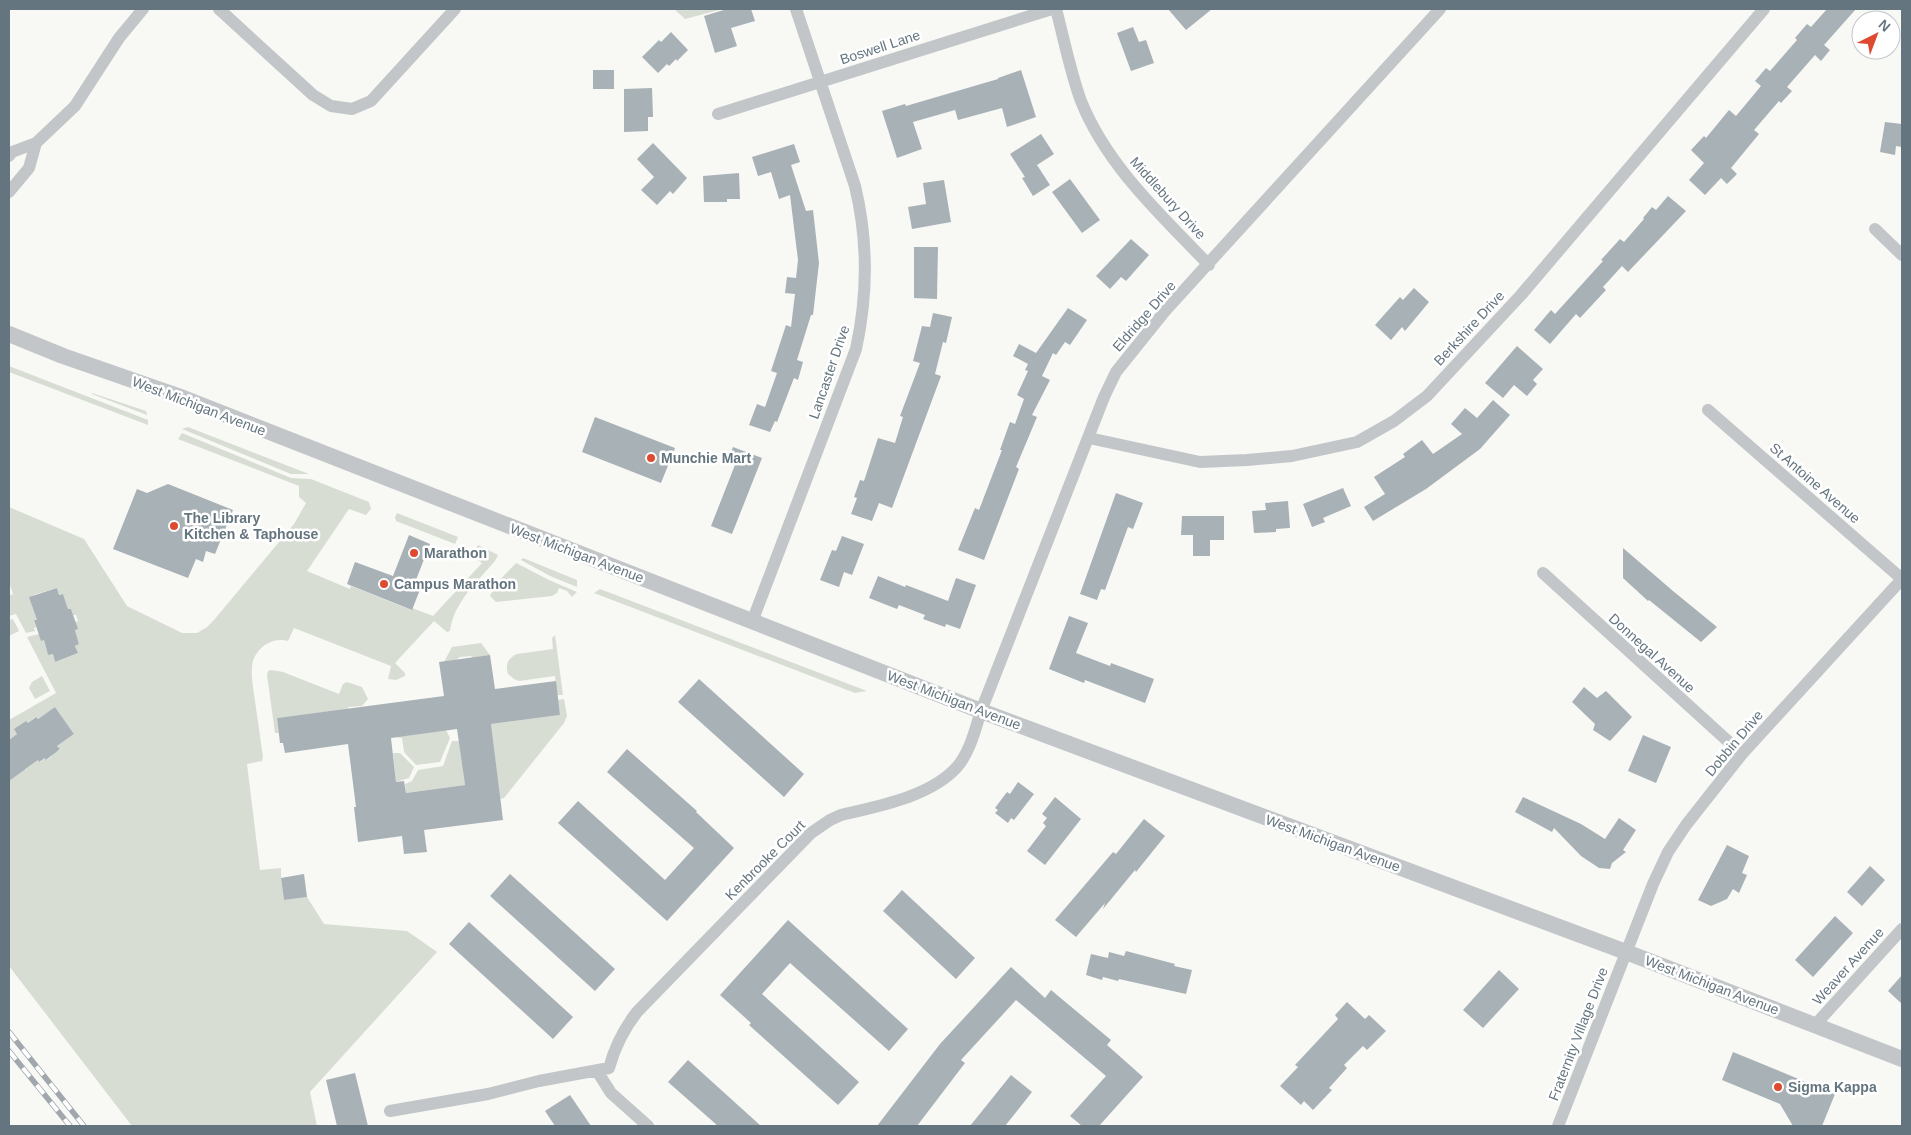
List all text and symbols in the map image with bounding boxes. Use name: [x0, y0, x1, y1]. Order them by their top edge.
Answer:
north arrow: [1851, 10, 1901, 60]
text: N: [1876, 16, 1894, 35]
street label: Boswell Lane: [838, 26, 922, 67]
street label: Middlebury Drive: [1127, 154, 1209, 243]
street label: Eldridge Drive: [1109, 277, 1179, 354]
street label: Berkshire Drive: [1431, 287, 1508, 368]
street label: Lancaster Drive: [805, 323, 853, 421]
street label: West Michigan Avenue: [130, 373, 268, 439]
street label: St Antoine Avenue: [1767, 440, 1863, 527]
place label: Munchie Mart: [661, 450, 752, 466]
marker: Munchie Mart: [645, 452, 657, 464]
place label: The Library Kitchen & Taphouse: [184, 510, 319, 542]
marker: The Library Kitchen & Taphouse: [168, 520, 180, 532]
street label: West Michigan Avenue: [508, 520, 646, 586]
place label: Marathon: [424, 545, 487, 561]
marker: Marathon: [408, 547, 420, 559]
place label: Campus Marathon: [394, 576, 516, 592]
marker: Campus Marathon: [378, 578, 390, 590]
street label: Donnegal Avenue: [1606, 610, 1698, 696]
street label: West Michigan Avenue: [885, 667, 1023, 733]
street label: Dobbin Drive: [1702, 707, 1766, 779]
street label: West Michigan Avenue: [1264, 811, 1403, 875]
street label: Kenbrooke Court: [722, 817, 808, 903]
street label: Weaver Avenue: [1809, 924, 1887, 1008]
street label: West Michigan Avenue: [1643, 952, 1781, 1018]
street label: Fraternity Village Drive: [1545, 965, 1611, 1103]
place label: Sigma Kappa: [1788, 1079, 1877, 1095]
marker: Sigma Kappa: [1772, 1081, 1784, 1093]

